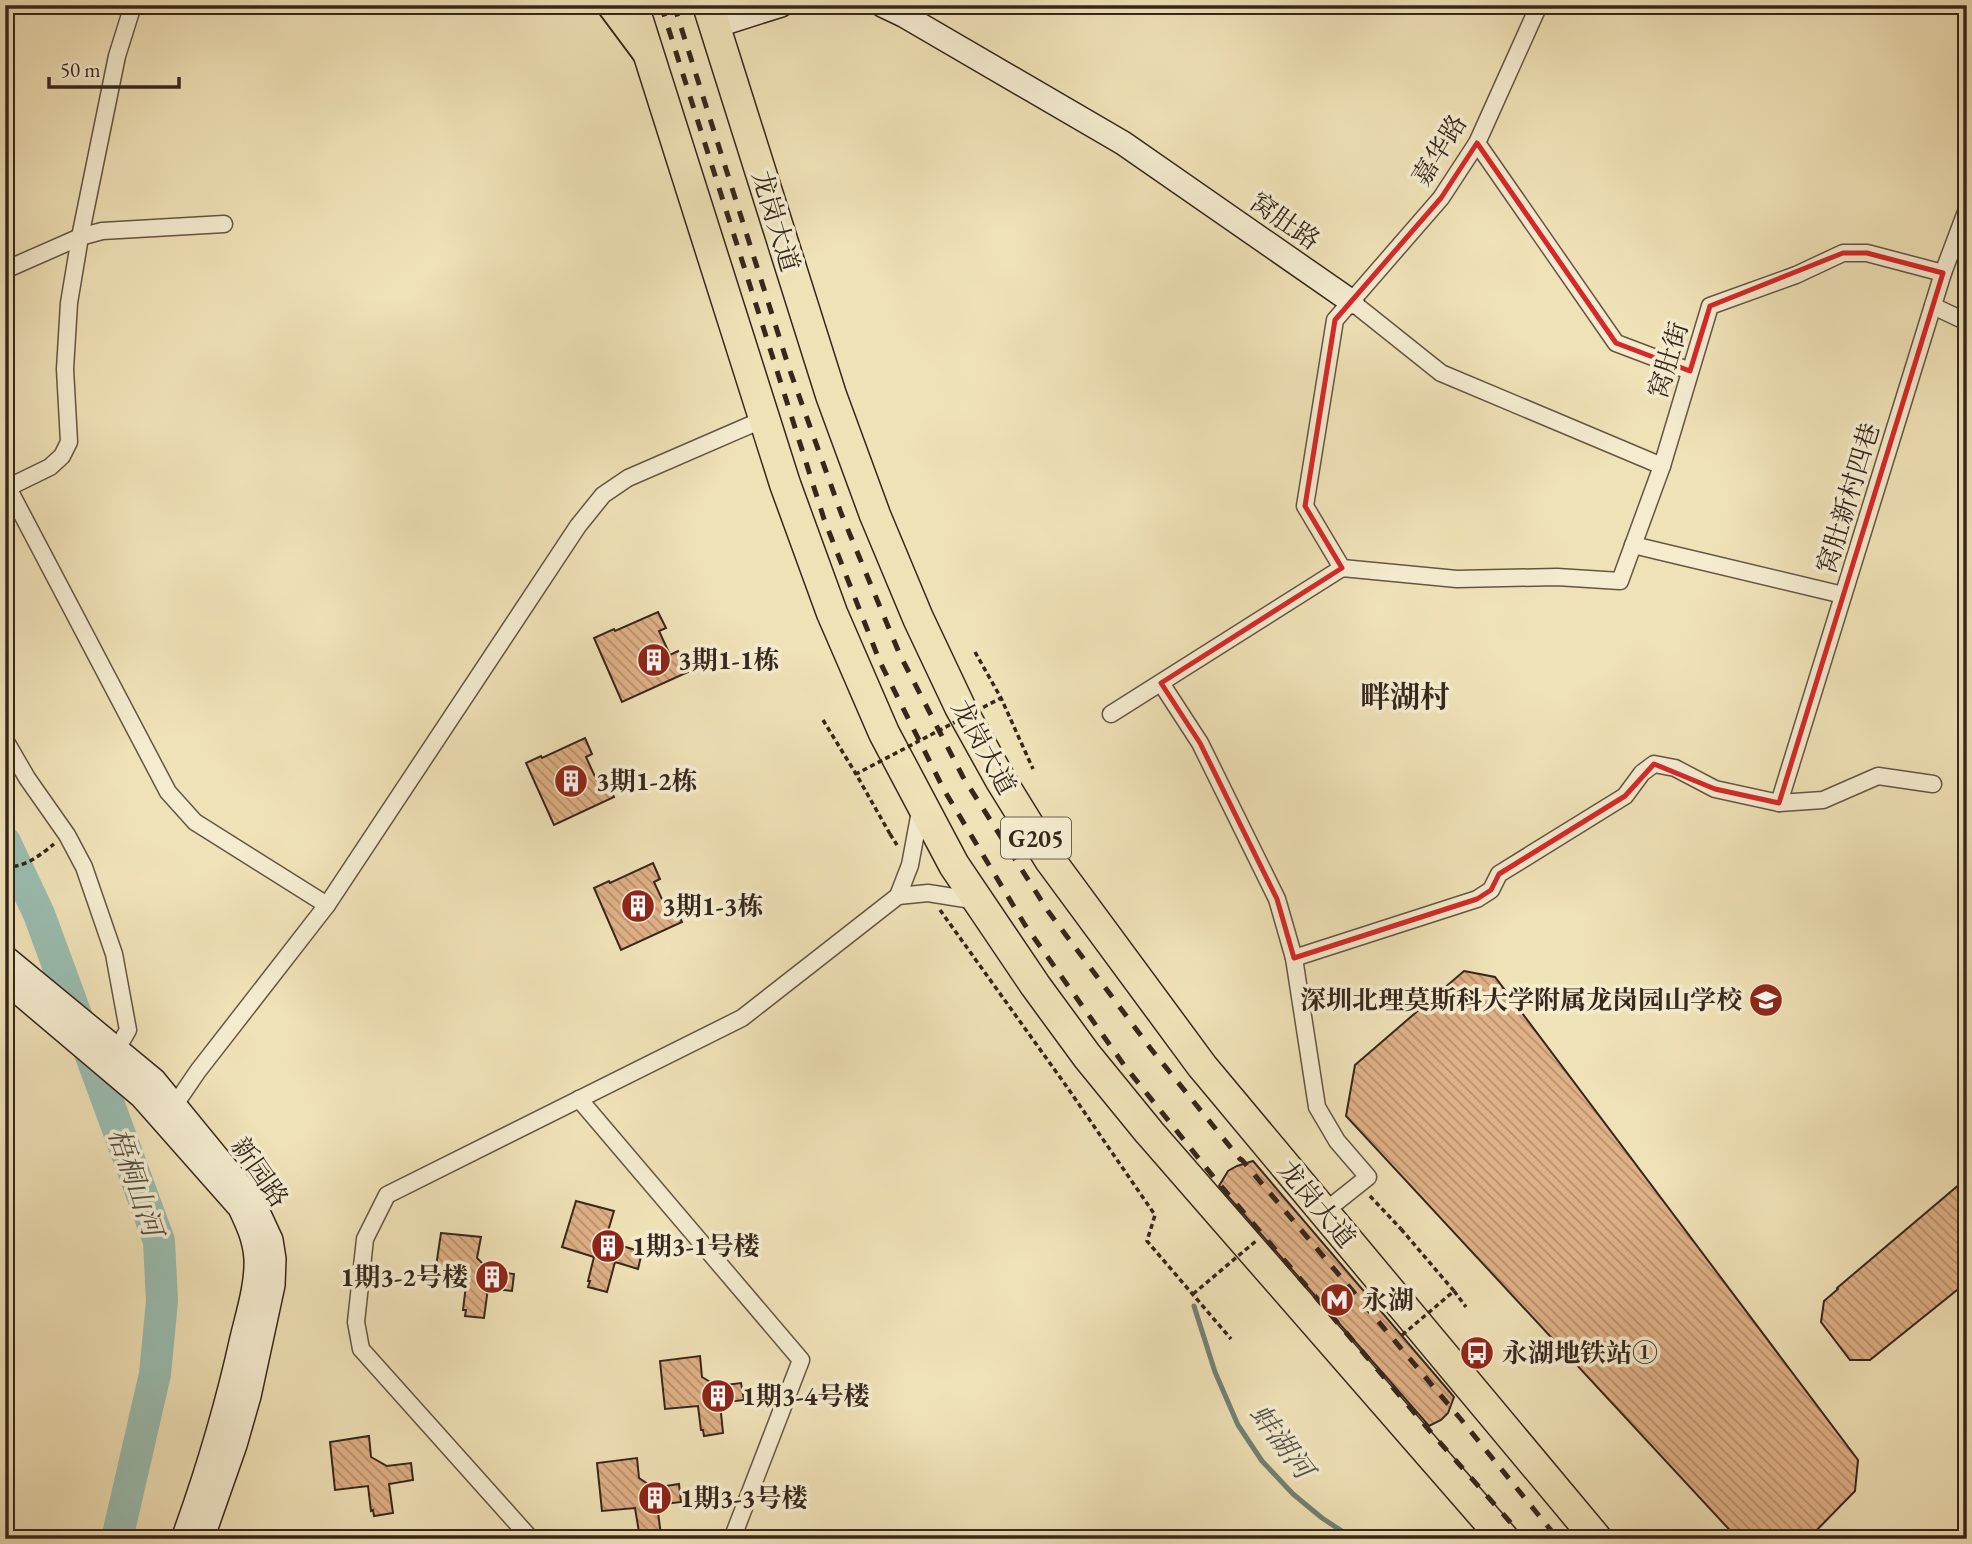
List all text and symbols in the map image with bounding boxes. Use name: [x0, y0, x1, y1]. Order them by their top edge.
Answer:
scale bar: [49, 46, 178, 90]
text: 50 m: [60, 56, 101, 83]
street label: 嘉华路: [1404, 108, 1474, 192]
street label: 龙岗大道: [745, 166, 807, 276]
street label: 窝肚路: [1243, 185, 1327, 257]
street label: 窝肚街: [1640, 318, 1696, 402]
street label: 窝肚新村四巷: [1809, 418, 1887, 578]
building icon: 3期1-1栋: [635, 641, 673, 679]
place label: 3期1-1栋: [678, 643, 779, 677]
district label: 畔湖村: [1360, 677, 1450, 716]
street label: 龙岗大道: [944, 693, 1024, 801]
building icon: 3期1-2栋: [552, 762, 590, 800]
place label: 3期1-2栋: [596, 764, 697, 798]
road number: G205: [1001, 818, 1071, 858]
building icon: 3期1-3栋: [619, 887, 657, 925]
place label: 3期1-3栋: [662, 889, 763, 923]
school or university icon: 深圳北理莫斯科大学附属龙岗园山学校: [1747, 981, 1785, 1019]
place label: 深圳北理莫斯科大学附属龙岗园山学校: [1300, 983, 1742, 1017]
water label: 梧桐山河: [101, 1123, 173, 1246]
street label: 新园路: [224, 1130, 296, 1214]
street label: 龙岗大道: [1271, 1153, 1363, 1255]
building icon: 1期3-1号楼: [589, 1227, 627, 1265]
place label: 1期3-1号楼: [632, 1229, 759, 1263]
building icon: 1期3-2号楼: [473, 1258, 511, 1296]
place label: 1期3-2号楼: [341, 1260, 468, 1294]
metro station icon: 永湖: [1318, 1281, 1356, 1319]
place label: 永湖: [1362, 1283, 1414, 1317]
bus stop icon: 永湖地铁站①: [1458, 1334, 1496, 1372]
place label: 永湖地铁站①: [1502, 1336, 1658, 1370]
building icon: 1期3-4号楼: [699, 1377, 737, 1415]
place label: 1期3-4号楼: [742, 1379, 869, 1413]
water label: 蚌湖河: [1242, 1397, 1325, 1489]
building icon: 1期3-3号楼: [636, 1479, 674, 1517]
place label: 1期3-3号楼: [680, 1481, 807, 1515]

